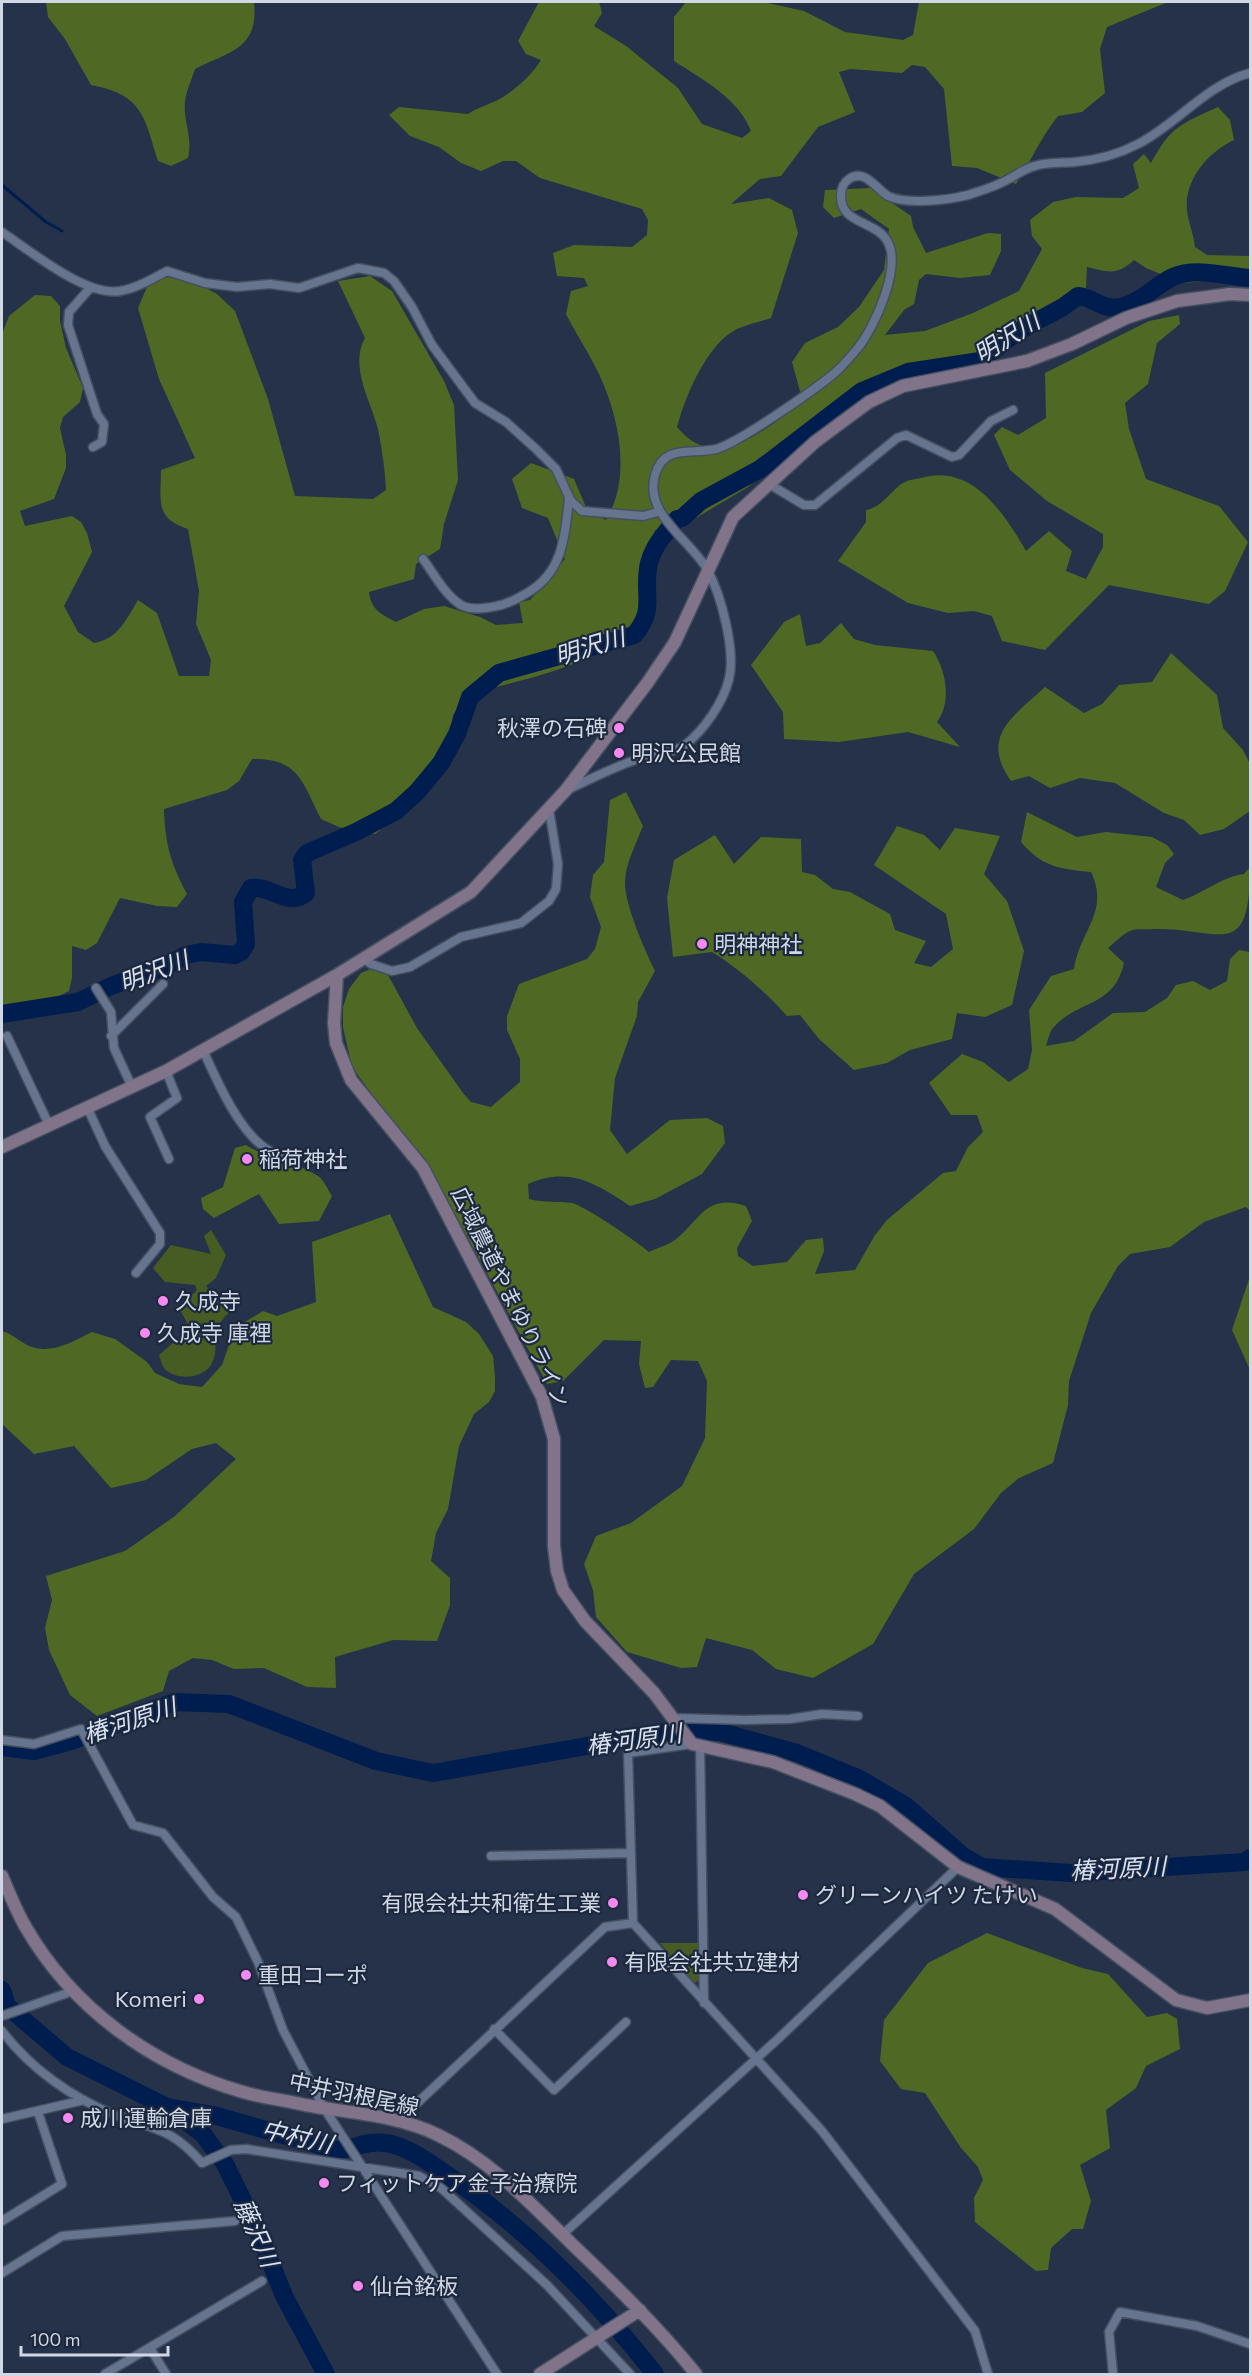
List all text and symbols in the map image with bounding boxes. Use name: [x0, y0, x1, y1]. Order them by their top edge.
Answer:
water label: 明沢川: [968, 304, 1047, 368]
water label: 明沢川: [551, 620, 631, 670]
place label: 秋澤の石碑: [497, 714, 607, 741]
marker: 秋澤の石碑: [612, 721, 626, 735]
place label: 明沢公民館: [631, 739, 741, 766]
marker: 明沢公民館: [612, 746, 626, 760]
place label: 明神神社: [714, 930, 802, 957]
marker: 明神神社: [695, 937, 709, 951]
water label: 明沢川: [115, 943, 195, 997]
place label: 稲荷神社: [259, 1145, 347, 1172]
marker: 稲荷神社: [240, 1152, 254, 1166]
street label: 広域農道やまゆりライン: [446, 1182, 577, 1411]
place label: 久成寺: [175, 1287, 241, 1314]
marker: 久成寺: [156, 1294, 170, 1308]
place label: 久成寺 庫裡: [157, 1319, 271, 1346]
marker: 久成寺 庫裡: [138, 1326, 152, 1340]
water label: 椿河原川: [79, 1690, 183, 1748]
water label: 椿河原川: [584, 1717, 686, 1760]
water label: 椿河原川: [1069, 1850, 1170, 1884]
place label: グリーンハイツ たけい: [815, 1881, 1038, 1908]
marker: グリーンハイツ たけい: [796, 1888, 810, 1902]
place label: 有限会社共和衛生工業: [381, 1889, 601, 1916]
marker: 有限会社共和衛生工業: [606, 1896, 620, 1910]
place label: 有限会社共立建材: [624, 1948, 800, 1975]
marker: 有限会社共立建材: [605, 1955, 619, 1969]
place label: 重田コーポ: [258, 1961, 368, 1988]
marker: 重田コーポ: [239, 1968, 253, 1982]
place label: Komeri: [115, 1985, 187, 2012]
marker: Komeri: [192, 1992, 206, 2006]
street label: 中井羽根尾線: [287, 2067, 421, 2120]
place label: 成川運輸倉庫: [80, 2104, 212, 2131]
marker: 成川運輸倉庫: [61, 2111, 75, 2125]
water label: 中村川: [259, 2113, 339, 2158]
place label: フィットケア金子治療院: [336, 2169, 578, 2196]
marker: フィットケア金子治療院: [317, 2176, 331, 2190]
water label: 藤沢川: [229, 2194, 286, 2274]
place label: 仙台銘板: [370, 2272, 458, 2299]
marker: 仙台銘板: [351, 2279, 365, 2293]
scale bar: [21, 2319, 168, 2357]
text: 100 m: [30, 2328, 80, 2350]

